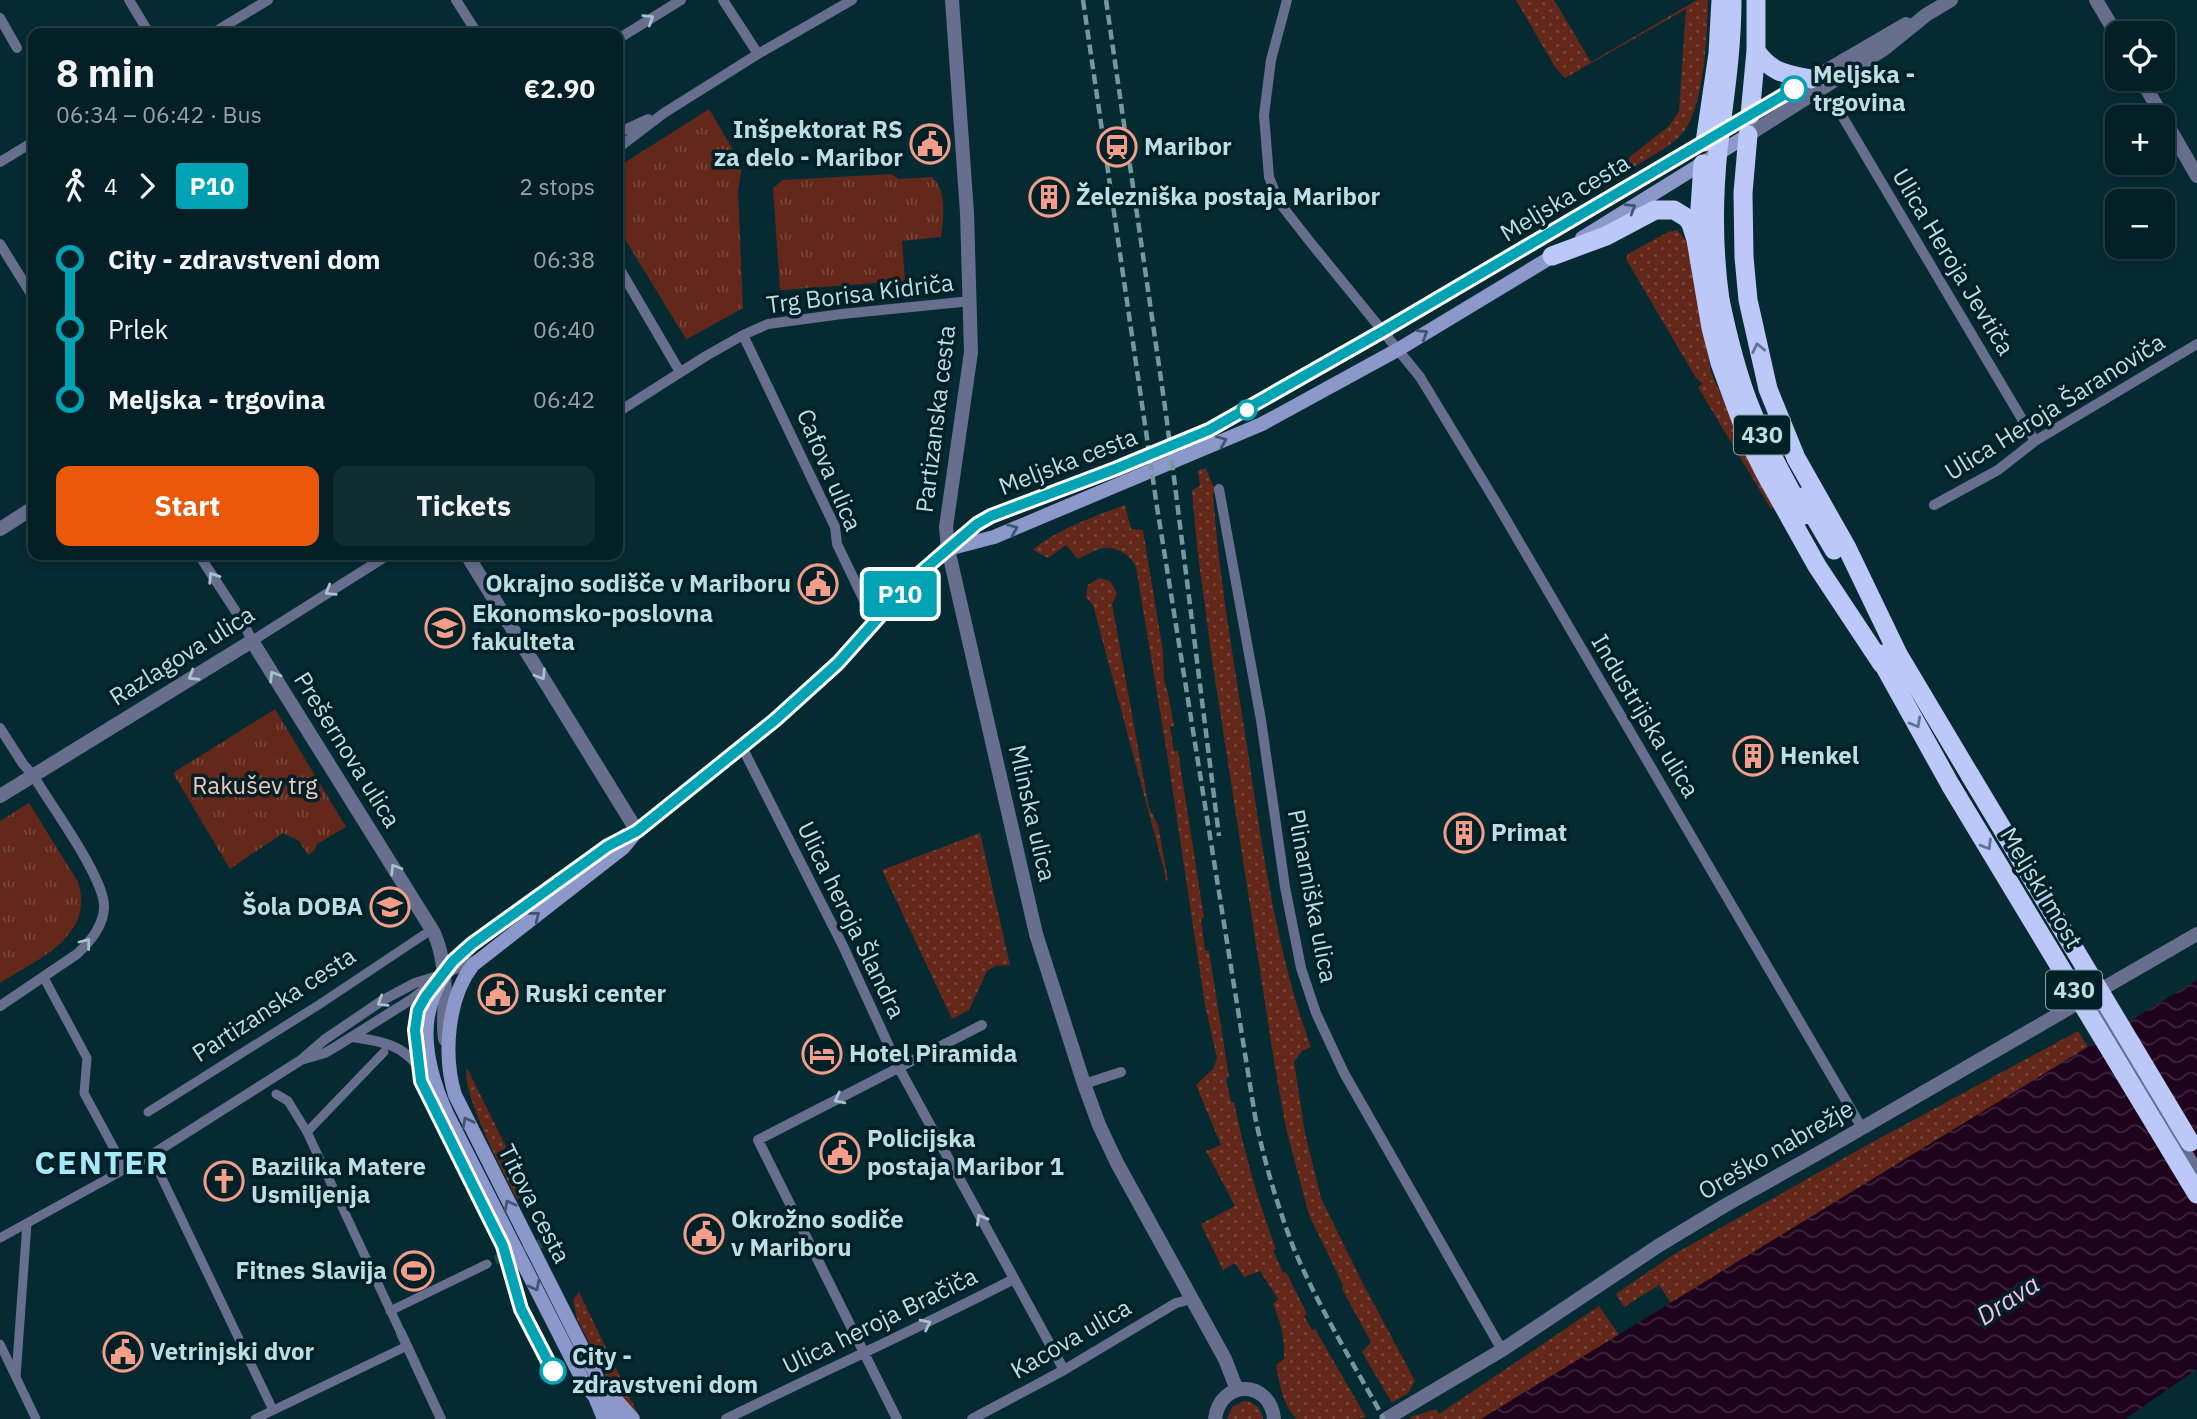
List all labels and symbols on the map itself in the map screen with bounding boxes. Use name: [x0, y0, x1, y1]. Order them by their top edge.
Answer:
one-way arrow: [642, 15, 655, 28]
place label: Meljska - trgovina: [1813, 58, 1915, 118]
marker: Meljska - trgovina: [1781, 76, 1807, 102]
place label: Inšpektorat RS za delo - Maribor: [714, 113, 903, 173]
public building icon: Inšpektorat RS za delo - Maribor: [909, 123, 951, 165]
station icon: Maribor: [1096, 126, 1138, 168]
place label: Maribor: [1144, 130, 1232, 162]
street label: Meljska cesta: [1494, 146, 1635, 248]
street label: Ulica Heroja Jevtiča: [1885, 162, 2022, 361]
building icon: Železniška postaja Maribor: [1028, 176, 1070, 218]
place label: Železniška postaja Maribor: [1076, 180, 1381, 212]
one-way arrow: [1624, 204, 1637, 217]
street label: Trg Borisa Kidriča: [765, 266, 955, 320]
street label: Partizanska cesta: [908, 323, 962, 514]
street label: Ulica Heroja Šaranoviča: [1938, 325, 2171, 487]
one-way arrow: [1416, 330, 1429, 343]
one-way arrow: [1752, 342, 1767, 354]
unlabelled marker: [1237, 400, 1257, 420]
street label: Cafova ulica: [790, 404, 870, 536]
road number: 430: [1734, 416, 1790, 454]
street label: Meljska cesta: [994, 420, 1142, 502]
one-way arrow: [1216, 435, 1228, 449]
one-way arrow: [1005, 523, 1018, 537]
public building icon: Okrajno sodišče v Mariboru: [797, 563, 839, 605]
place label: Okrajno sodišče v Mariboru: [485, 567, 791, 599]
one-way arrow: [208, 571, 221, 584]
line badge: P10: [860, 571, 940, 617]
one-way arrow: [325, 582, 338, 595]
place label: Ekonomsko-poslovna fakulteta: [472, 597, 713, 657]
street label: Razlagova ulica: [103, 598, 260, 713]
school or university icon: Ekonomsko-poslovna fakulteta: [424, 607, 466, 649]
street label: Industrijska ulica: [1584, 628, 1707, 803]
street label: Prešernova ulica: [287, 666, 409, 834]
one-way arrow: [188, 668, 201, 681]
one-way arrow: [533, 668, 546, 681]
one-way arrow: [269, 671, 282, 684]
one-way arrow: [1908, 716, 1921, 728]
building icon: Henkel: [1732, 735, 1774, 777]
place label: Henkel: [1780, 739, 1859, 771]
street label: Mlinska ulica: [1002, 741, 1064, 884]
park label: Rakušev trg: [192, 769, 318, 801]
street label: Plinarniška ulica: [1281, 807, 1345, 985]
building icon: Primat: [1443, 812, 1485, 854]
street label: Ulica heroja Šlandra: [790, 816, 914, 1023]
place label: Primat: [1491, 816, 1567, 848]
street label: Meljski most: [1993, 821, 2090, 954]
one-way arrow: [1978, 837, 1991, 850]
one-way arrow: [391, 864, 404, 877]
school or university icon: Šola DOBA: [369, 886, 411, 928]
place label: Šola DOBA: [242, 890, 363, 922]
one-way arrow: [527, 912, 540, 925]
one-way arrow: [78, 939, 91, 951]
street label: Partizanska cesta: [186, 939, 361, 1069]
road number: 430: [2046, 970, 2102, 1009]
public building icon: Ruski center: [477, 973, 519, 1015]
place label: Ruski center: [525, 977, 667, 1009]
one-way arrow: [377, 993, 390, 1006]
hotel icon: Hotel Piramida: [801, 1033, 843, 1075]
place label: Hotel Piramida: [849, 1037, 1017, 1069]
one-way arrow: [834, 1091, 846, 1105]
street label: Oreško nabrežje: [1692, 1092, 1859, 1207]
one-way arrow: [462, 1117, 476, 1129]
place label: Policijska postaja Maribor 1: [867, 1122, 1064, 1182]
public building icon: Policijska postaja Maribor 1: [819, 1132, 861, 1174]
street label: Titova cesta: [491, 1139, 579, 1269]
district label: CENTER: [34, 1141, 170, 1183]
place label: Bazilika Matere Usmiljenja: [251, 1150, 426, 1210]
church icon: Bazilika Matere Usmiljenja: [203, 1160, 245, 1202]
one-way arrow: [504, 1200, 518, 1213]
place label: Okrožno sodiče v Mariboru: [731, 1203, 904, 1263]
public building icon: Okrožno sodiče v Mariboru: [683, 1213, 725, 1255]
one-way arrow: [976, 1214, 989, 1227]
sports icon: Fitnes Slavija: [393, 1250, 435, 1292]
place label: Fitnes Slavija: [235, 1254, 387, 1286]
street label: Ulica heroja Bračiča: [777, 1259, 982, 1381]
water label: Drava: [1969, 1266, 2045, 1332]
one-way arrow: [526, 1279, 540, 1291]
street label: Kacova ulica: [1004, 1291, 1137, 1385]
one-way arrow: [919, 1318, 931, 1332]
public building icon: Vetrinjski dvor: [102, 1331, 144, 1373]
place label: Vetrinjski dvor: [150, 1335, 314, 1367]
place label: City - zdravstveni dom: [572, 1340, 758, 1400]
marker: City - zdravstveni dom: [540, 1358, 566, 1384]

